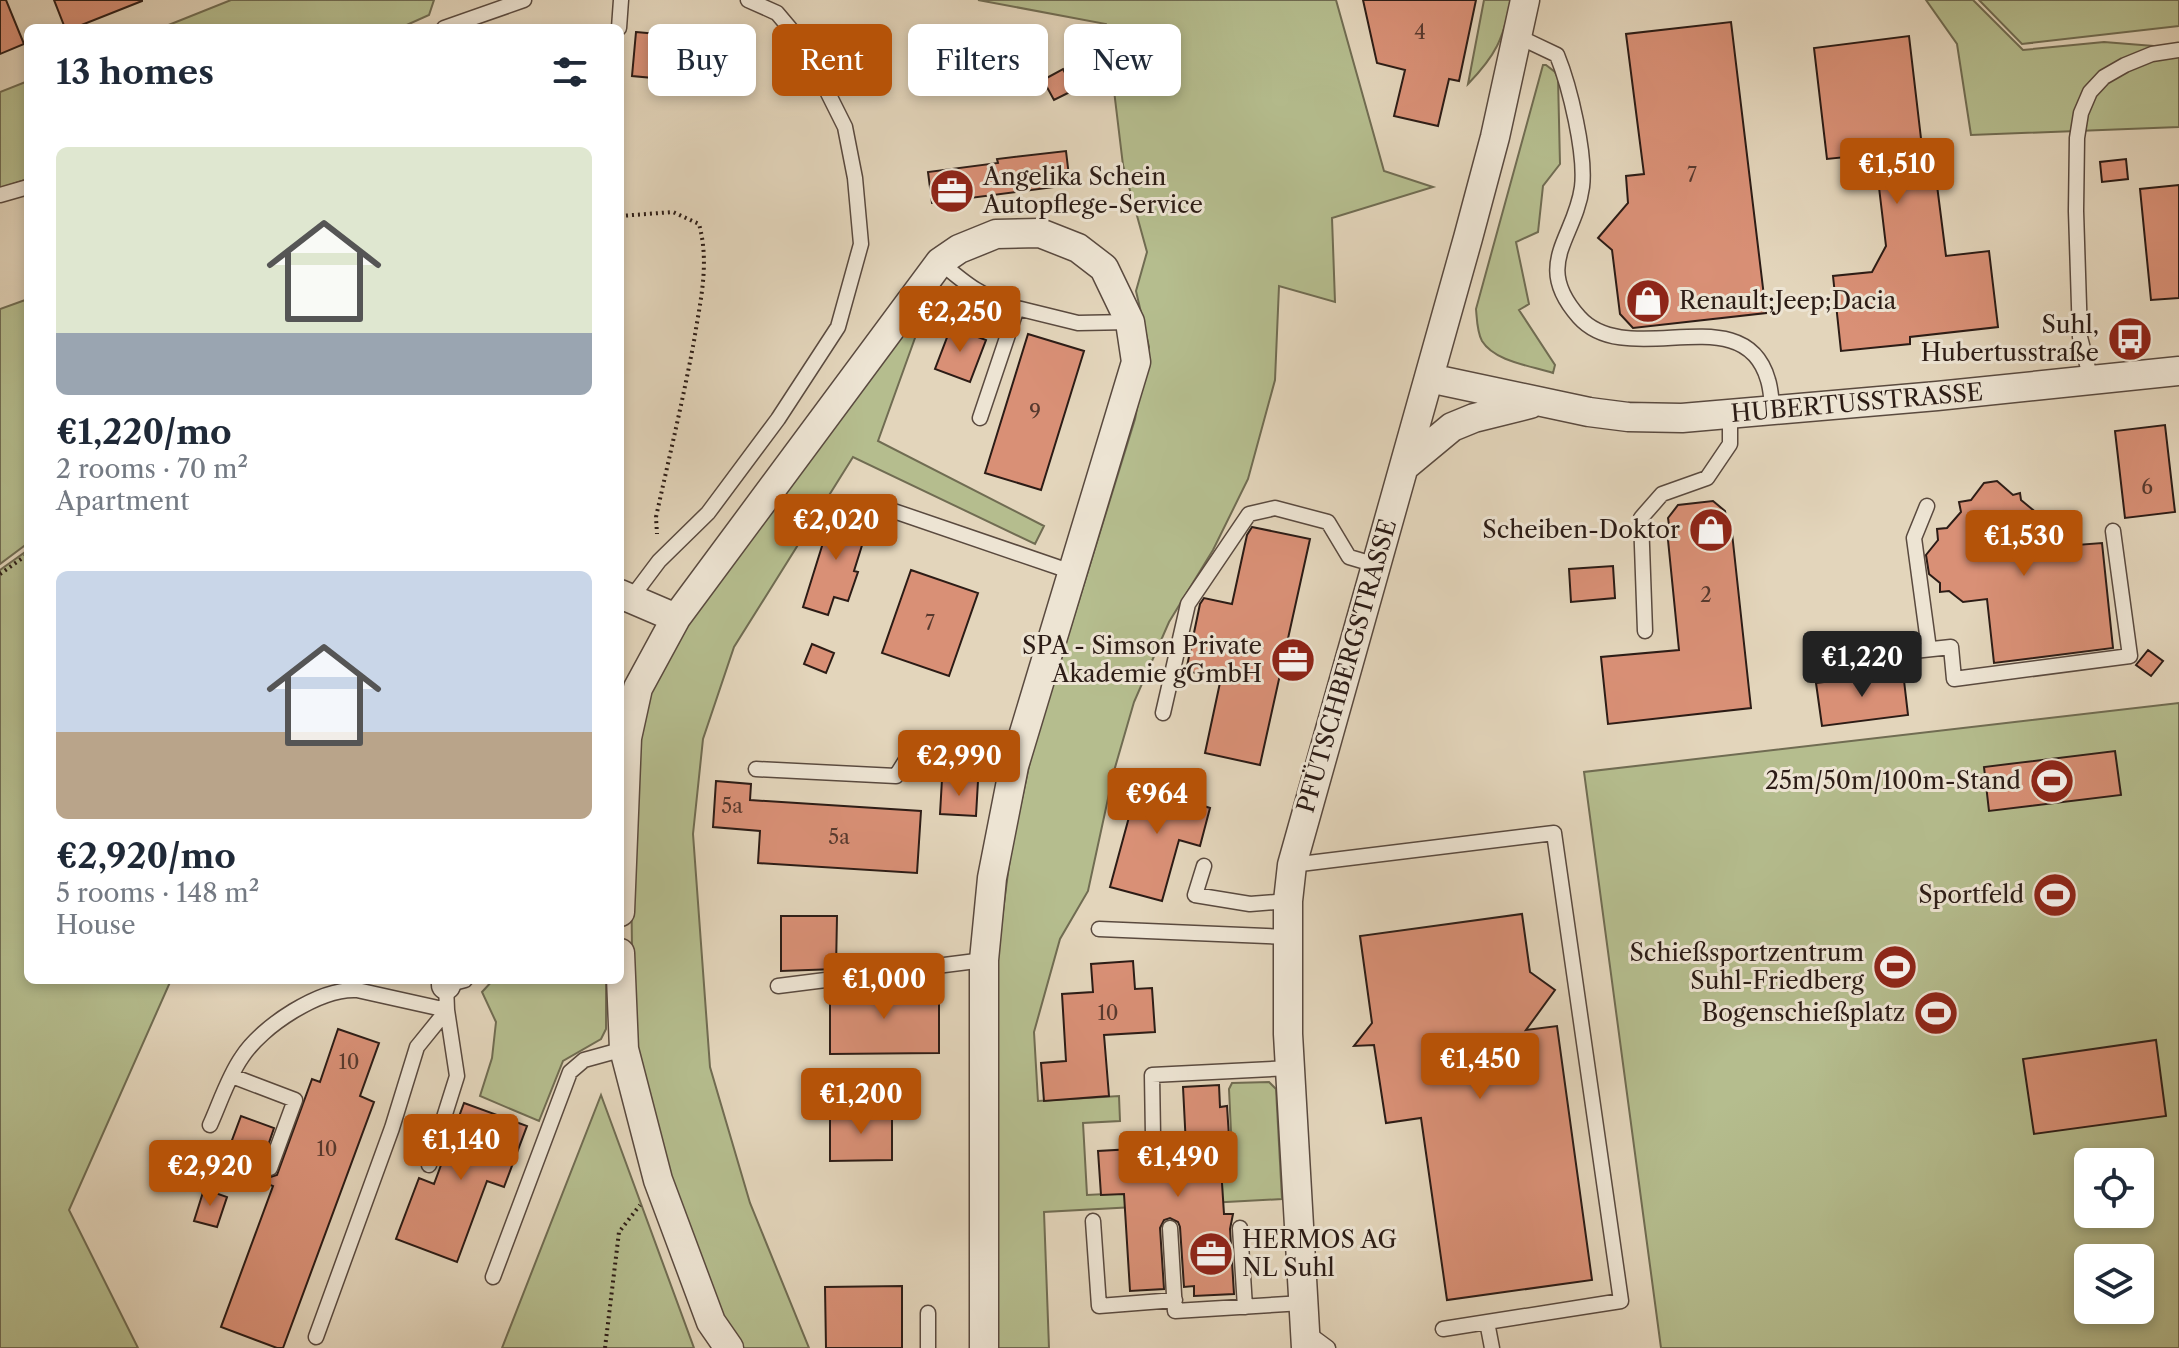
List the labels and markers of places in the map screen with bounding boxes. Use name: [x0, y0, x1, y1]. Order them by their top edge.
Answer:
pin: €1,510: [1832, 138, 1962, 206]
place label: Angelika Schein Autopflege-Service: [982, 162, 1203, 219]
office icon: Angelika Schein Autopflege-Service: [928, 167, 976, 215]
shop icon: Renault;Jeep;Dacia: [1624, 277, 1672, 325]
pin: €2,250: [895, 286, 1025, 354]
place label: Renault;Jeep;Dacia: [1679, 286, 1897, 315]
place label: Suhl, Hubertusstraße: [1921, 310, 2099, 367]
bus stop icon: Suhl, Hubertusstraße: [2106, 315, 2154, 363]
pin: €2,020: [771, 494, 901, 562]
shop icon: Scheiben-Doktor: [1687, 506, 1735, 554]
pin: €1,530: [1959, 510, 2089, 578]
place label: Scheiben-Doktor: [1482, 515, 1680, 544]
place label: SPA - Simson Private Akademie gGmbH: [1022, 631, 1262, 688]
pin: €1,220: [1797, 631, 1927, 699]
office icon: SPA - Simson Private Akademie gGmbH: [1269, 636, 1317, 684]
pin: €2,990: [894, 730, 1024, 798]
sports icon: 25m/50m/100m-Stand: [2028, 757, 2076, 805]
place label: 25m/50m/100m-Stand: [1765, 766, 2021, 795]
pin: €964: [1110, 768, 1204, 836]
sports icon: Sportfeld: [2031, 871, 2079, 919]
place label: Sportfeld: [1918, 880, 2024, 909]
place label: Schießsportzentrum Suhl-Friedberg: [1629, 938, 1864, 995]
sports icon: Schießsportzentrum Suhl-Friedberg: [1871, 943, 1919, 991]
pin: €1,000: [819, 953, 949, 1021]
sports icon: Bogenschießplatz: [1912, 989, 1960, 1037]
place label: Bogenschießplatz: [1702, 998, 1905, 1027]
pin: €1,450: [1415, 1033, 1545, 1101]
pin: €1,200: [796, 1068, 926, 1136]
pin: €1,140: [396, 1114, 526, 1182]
pin: €1,490: [1113, 1131, 1243, 1199]
pin: €2,920: [145, 1140, 275, 1208]
place label: HERMOS AG NL Suhl: [1242, 1225, 1397, 1282]
office icon: HERMOS AG NL Suhl: [1187, 1230, 1235, 1278]

